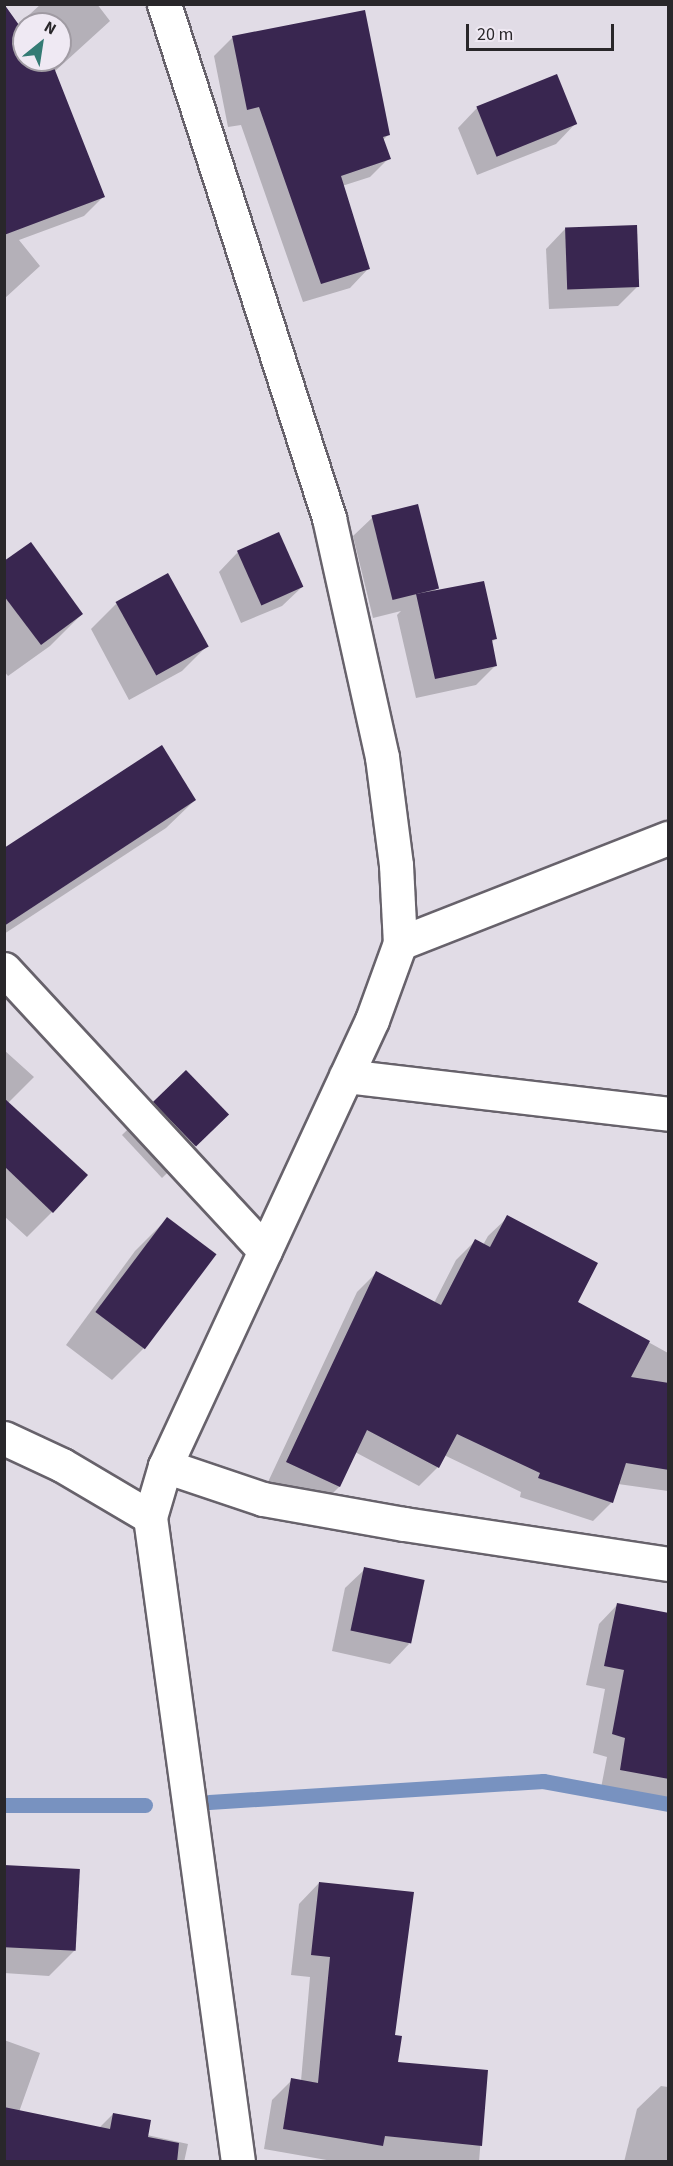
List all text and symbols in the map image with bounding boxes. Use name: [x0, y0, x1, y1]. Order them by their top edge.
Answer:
north arrow: [12, 12, 72, 72]
scale bar: [469, 12, 618, 50]
text: N: [40, 16, 60, 40]
text: 20 m: [477, 22, 513, 47]

